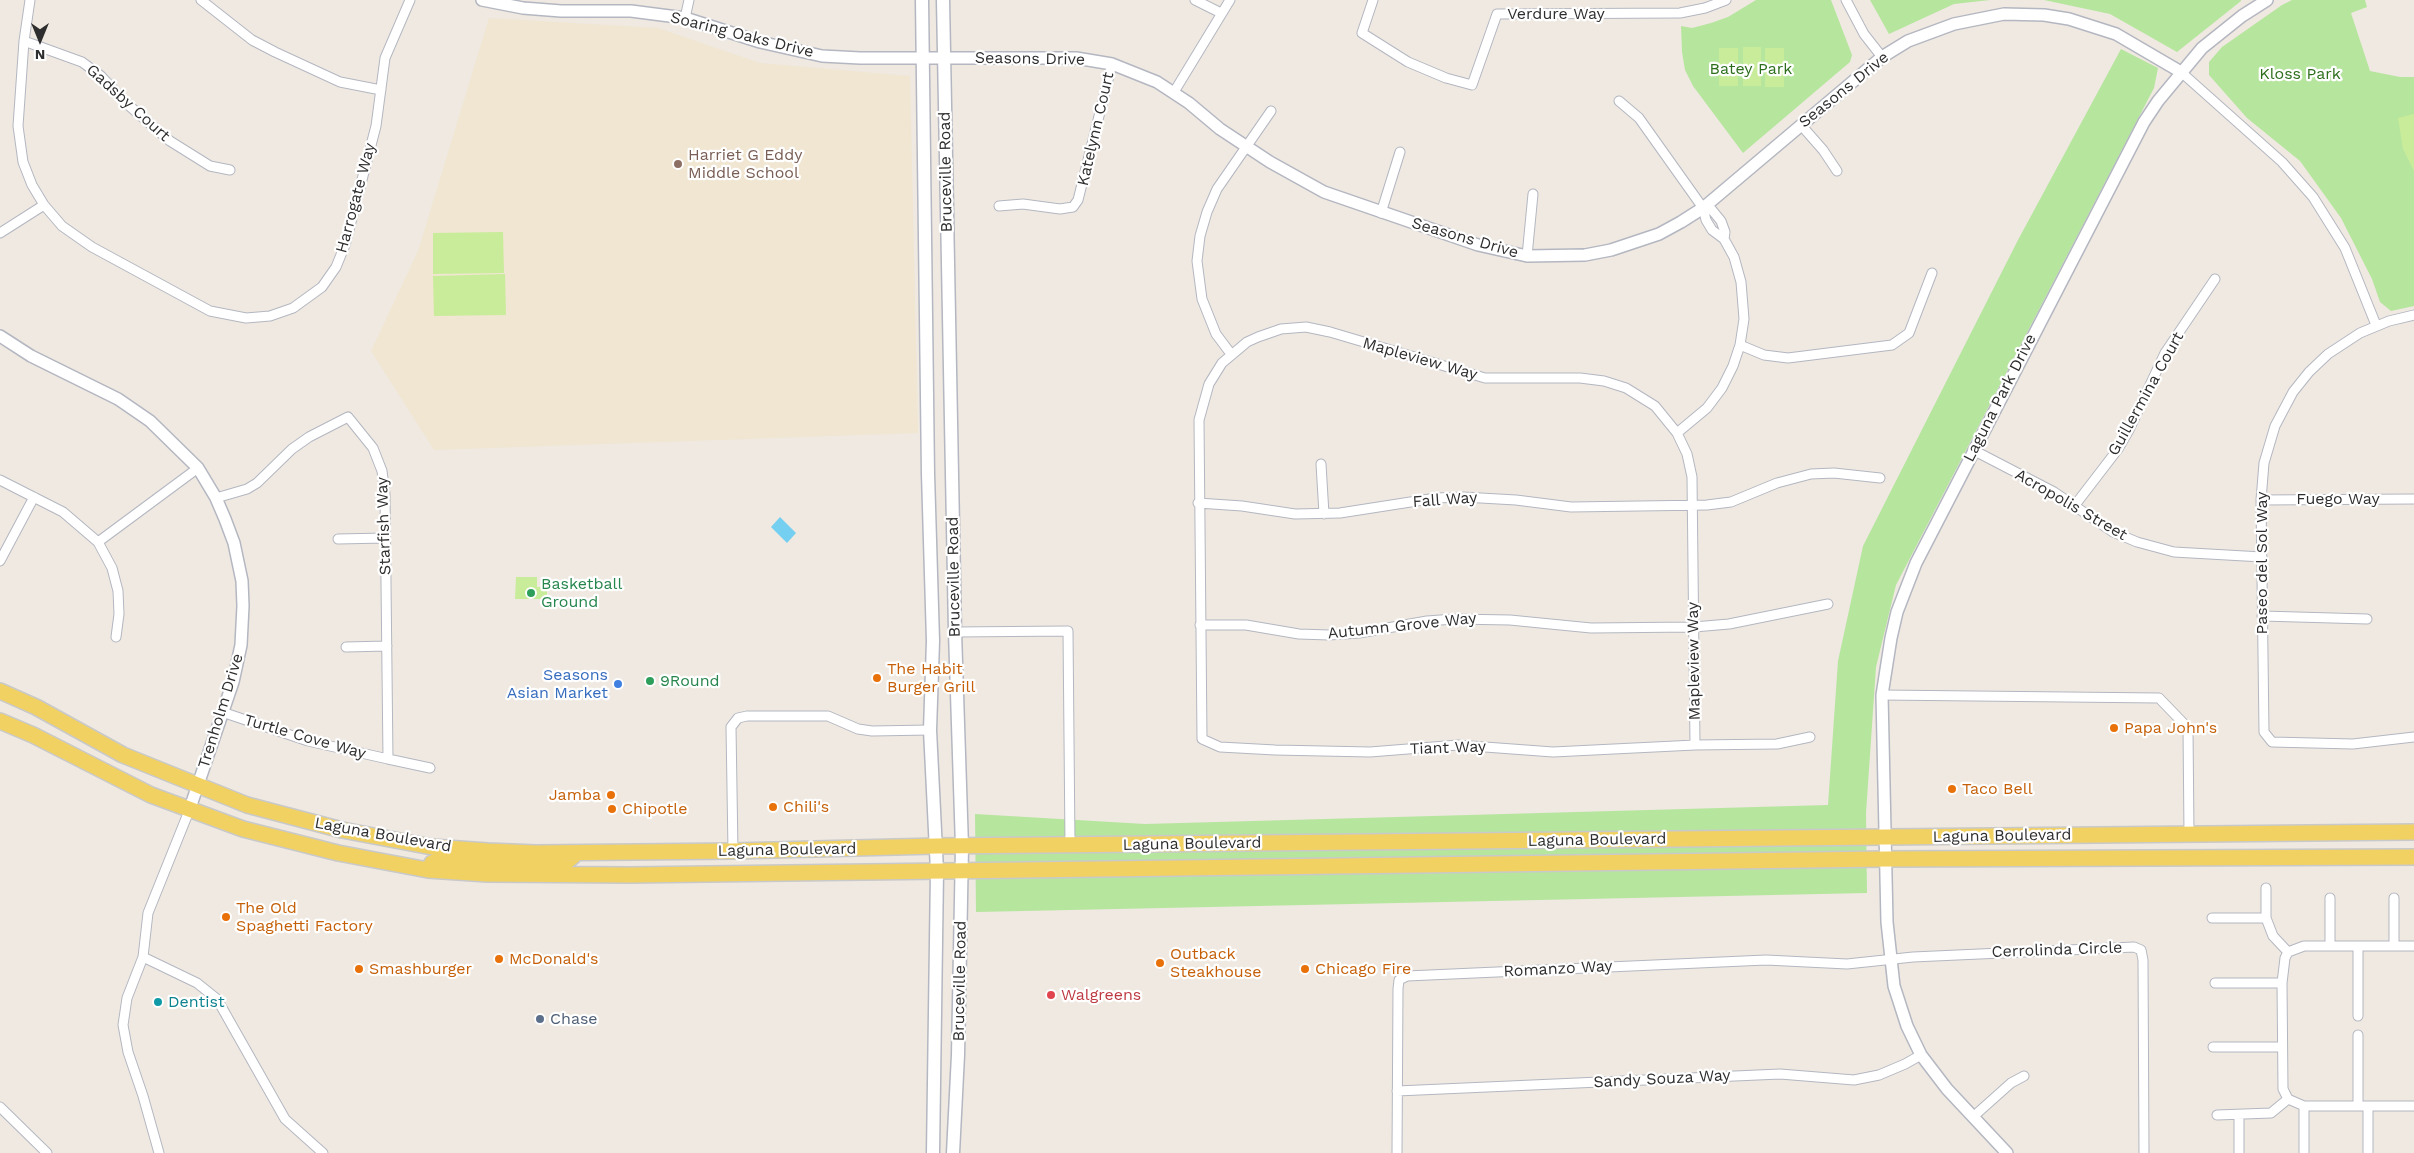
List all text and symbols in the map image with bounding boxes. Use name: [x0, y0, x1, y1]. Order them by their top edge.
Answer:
street label: Verdure Way: [1507, 4, 1605, 24]
street label: Soaring Oaks Drive: [668, 8, 816, 62]
north arrow: [15, 15, 65, 65]
text: N: [35, 47, 45, 63]
street label: Seasons Drive: [975, 48, 1085, 70]
street label: Seasons Drive: [1795, 48, 1893, 132]
park label: Batey Park: [1710, 59, 1792, 79]
street label: Gadsby Court: [82, 60, 174, 146]
park label: Kloss Park: [2259, 64, 2341, 84]
street label: Katelynn Court: [1074, 70, 1118, 188]
street label: Bruceville Road: [935, 111, 957, 233]
street label: Harrogate Way: [332, 141, 380, 255]
place label: Harriet G Eddy Middle School: [688, 145, 802, 183]
marker: Harriet G Eddy Middle School: [672, 158, 684, 170]
street label: Seasons Drive: [1409, 214, 1521, 262]
street label: Guillermina Court: [2104, 329, 2188, 459]
street label: Laguna Park Drive: [1959, 331, 2041, 465]
street label: Mapleview Way: [1360, 333, 1480, 385]
street label: Acropolis Street: [2012, 465, 2130, 545]
street label: Starfish Way: [373, 476, 395, 576]
street label: Fall Way: [1412, 488, 1478, 512]
street label: Fuego Way: [2296, 489, 2380, 509]
street label: Paseo del Sol Way: [2252, 492, 2272, 634]
street label: Bruceville Road: [943, 516, 965, 638]
place label: Basketball Ground: [541, 574, 622, 612]
marker: Basketball Ground: [525, 587, 537, 599]
street label: Mapleview Way: [1683, 602, 1705, 720]
street label: Autumn Grove Way: [1327, 609, 1477, 643]
street label: Trenholm Drive: [194, 651, 248, 771]
place label: The Habit Burger Grill: [887, 659, 975, 697]
place label: Seasons Asian Market: [507, 665, 608, 703]
place label: 9Round: [660, 671, 720, 691]
marker: The Habit Burger Grill: [871, 672, 883, 684]
marker: 9Round: [644, 675, 656, 687]
marker: Seasons Asian Market: [612, 678, 624, 690]
street label: Turtle Cove Way: [242, 710, 368, 764]
place label: Papa John's: [2124, 718, 2217, 738]
marker: Papa John's: [2108, 722, 2120, 734]
street label: Tiant Way: [1410, 737, 1486, 759]
place label: Taco Bell: [1962, 779, 2033, 799]
marker: Taco Bell: [1946, 783, 1958, 795]
place label: Jamba: [549, 785, 601, 805]
marker: Jamba: [605, 789, 617, 801]
place label: Chili's: [783, 797, 829, 817]
place label: Chipotle: [622, 799, 687, 819]
marker: Chili's: [767, 801, 779, 813]
marker: Chipotle: [606, 803, 618, 815]
street label: Laguna Boulevard: [313, 814, 453, 856]
street label: Laguna Boulevard: [1932, 825, 2072, 847]
street label: Laguna Boulevard: [1527, 829, 1667, 851]
street label: Laguna Boulevard: [1122, 833, 1262, 855]
street label: Laguna Boulevard: [717, 839, 857, 861]
place label: The Old Spaghetti Factory: [236, 898, 373, 936]
marker: The Old Spaghetti Factory: [220, 911, 232, 923]
street label: Bruceville Road: [949, 920, 971, 1042]
street label: Cerrolinda Circle: [1991, 938, 2123, 962]
place label: Outback Steakhouse: [1170, 944, 1261, 982]
place label: McDonald's: [509, 949, 598, 969]
marker: McDonald's: [493, 953, 505, 965]
marker: Outback Steakhouse: [1154, 957, 1166, 969]
street label: Romanzo Way: [1503, 957, 1613, 981]
place label: Smashburger: [369, 959, 472, 979]
place label: Chicago Fire: [1315, 959, 1411, 979]
marker: Smashburger: [353, 963, 365, 975]
marker: Chicago Fire: [1299, 963, 1311, 975]
place label: Walgreens: [1061, 985, 1141, 1005]
marker: Walgreens: [1045, 989, 1057, 1001]
place label: Dentist: [168, 992, 225, 1012]
marker: Dentist: [152, 996, 164, 1008]
place label: Chase: [550, 1009, 598, 1029]
marker: Chase: [534, 1013, 546, 1025]
street label: Sandy Souza Way: [1593, 1066, 1731, 1092]

